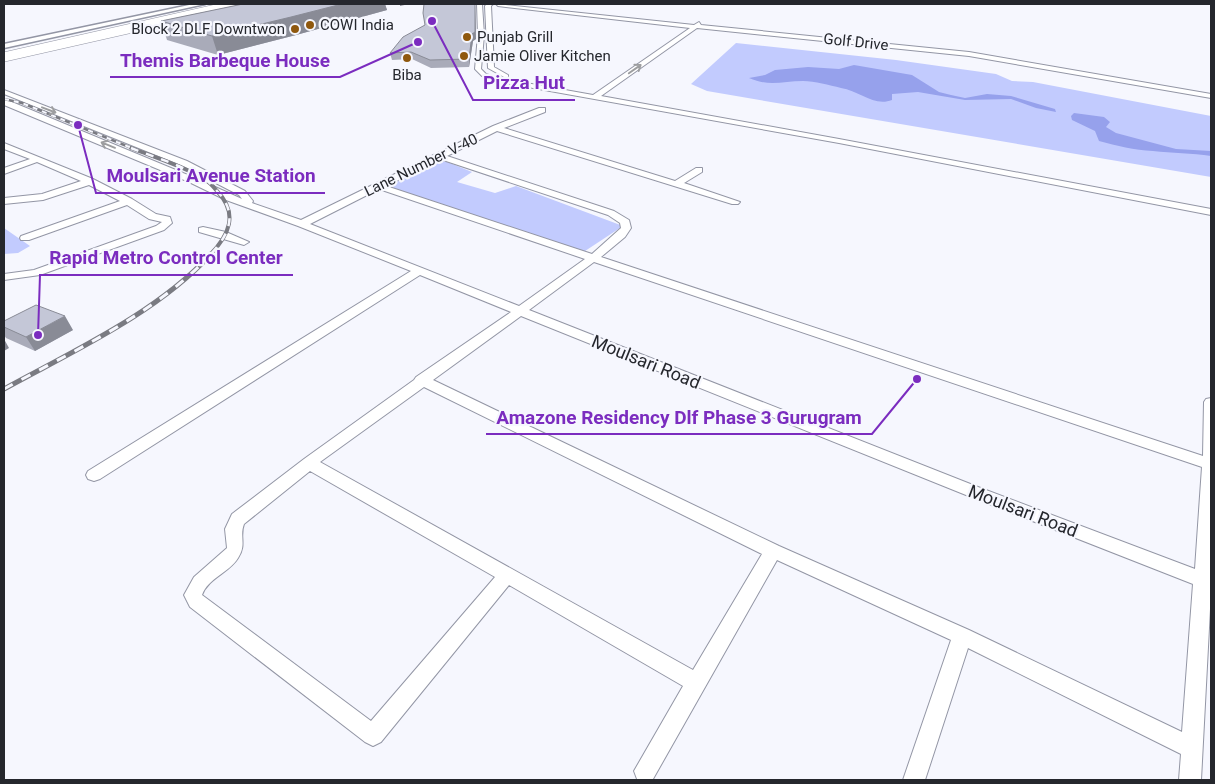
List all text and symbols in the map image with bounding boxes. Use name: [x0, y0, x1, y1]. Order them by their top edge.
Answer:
place label: COWI India: [320, 16, 394, 34]
marker: COWI India: [304, 19, 316, 31]
place label: Block 2 DLF Downtwon: [131, 20, 285, 38]
marker: Block 2 DLF Downtwon: [289, 23, 301, 35]
place label: Punjab Grill: [477, 28, 553, 46]
street label: Golf Drive: [823, 30, 889, 54]
marker: Punjab Grill: [461, 31, 473, 43]
callout: Themis Barbeque House: [110, 43, 340, 77]
place label: Jamie Oliver Kitchen: [474, 47, 611, 65]
text: Themis Barbeque House: [120, 49, 330, 72]
marker: Jamie Oliver Kitchen: [458, 50, 470, 62]
marker: Biba: [401, 52, 413, 64]
one-way arrow: [628, 64, 642, 74]
place label: Biba: [392, 66, 422, 84]
callout: Pizza Hut: [473, 66, 575, 100]
text: Pizza Hut: [483, 71, 566, 94]
one-way arrow: [41, 106, 56, 115]
street label: Lane Number V-40: [361, 130, 481, 200]
one-way arrow: [101, 140, 116, 150]
callout: Moulsari Avenue Station: [96, 159, 325, 193]
text: Moulsari Avenue Station: [106, 164, 316, 187]
callout: Rapid Metro Control Center: [40, 241, 293, 275]
text: Rapid Metro Control Center: [49, 246, 283, 269]
street label: Moulsari Road: [589, 330, 704, 393]
callout: Amazone Residency Dlf Phase 3 Gurugram: [486, 400, 872, 434]
text: Amazone Residency Dlf Phase 3 Gurugram: [496, 406, 862, 429]
street label: Moulsari Road: [965, 480, 1081, 541]

